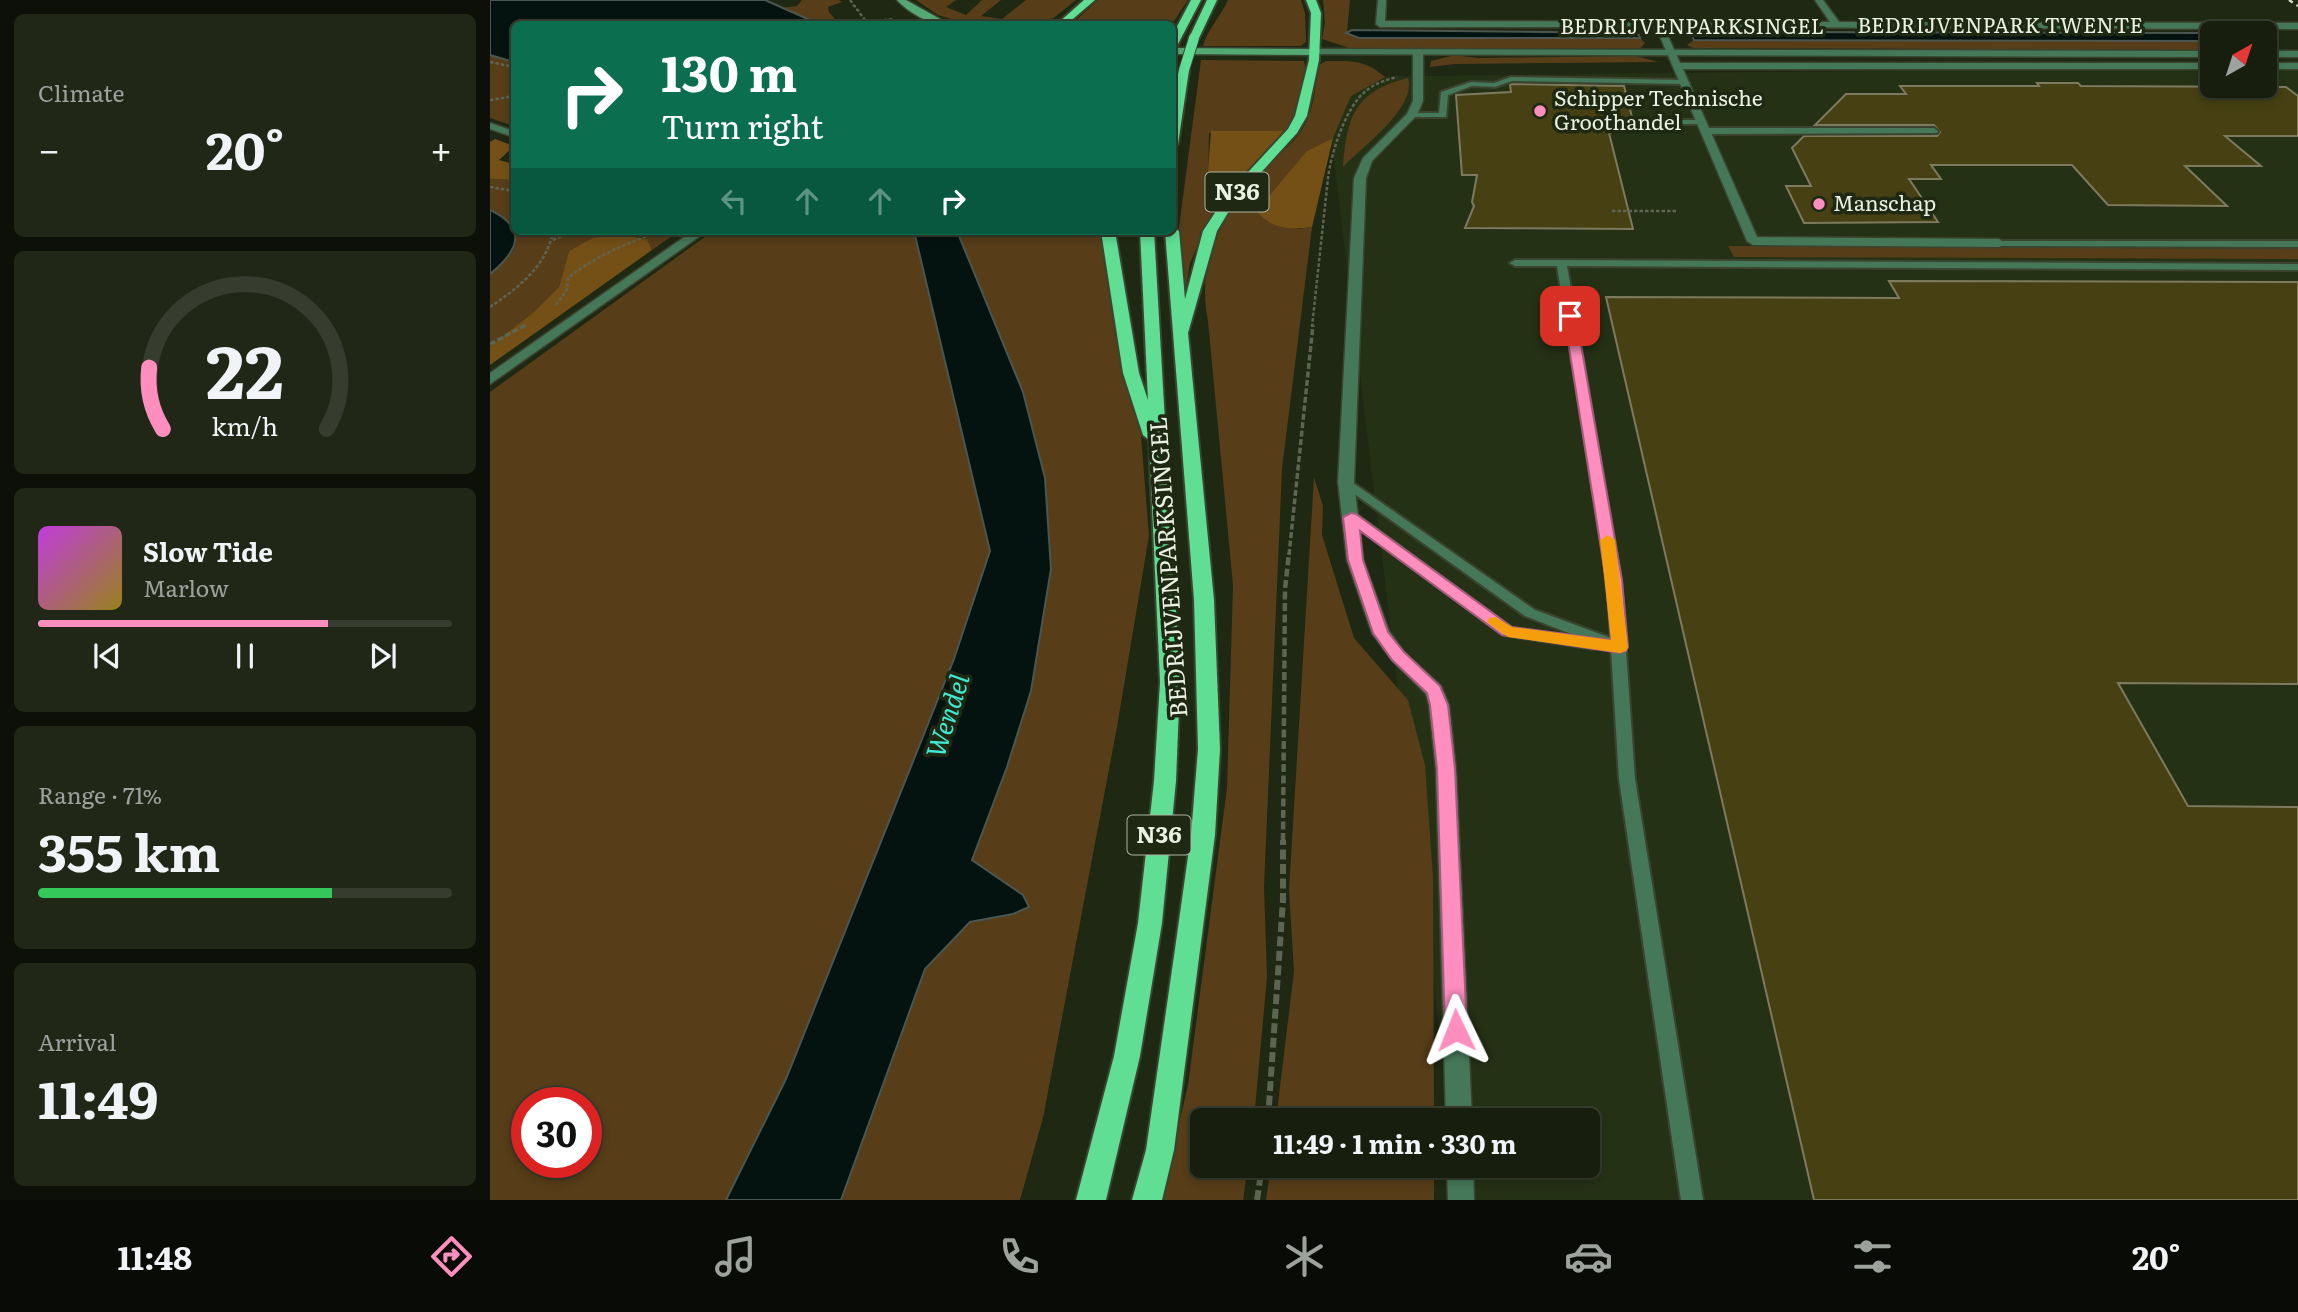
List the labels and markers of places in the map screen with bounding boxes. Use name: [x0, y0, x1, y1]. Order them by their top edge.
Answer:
place label: Schipper Technische Groothandel: [1554, 81, 1763, 136]
marker: Schipper Technische Groothandel: [1532, 103, 1548, 119]
place label: Manschap: [1833, 186, 1936, 217]
marker: Manschap: [1811, 196, 1827, 212]
pin: [1540, 286, 1600, 346]

